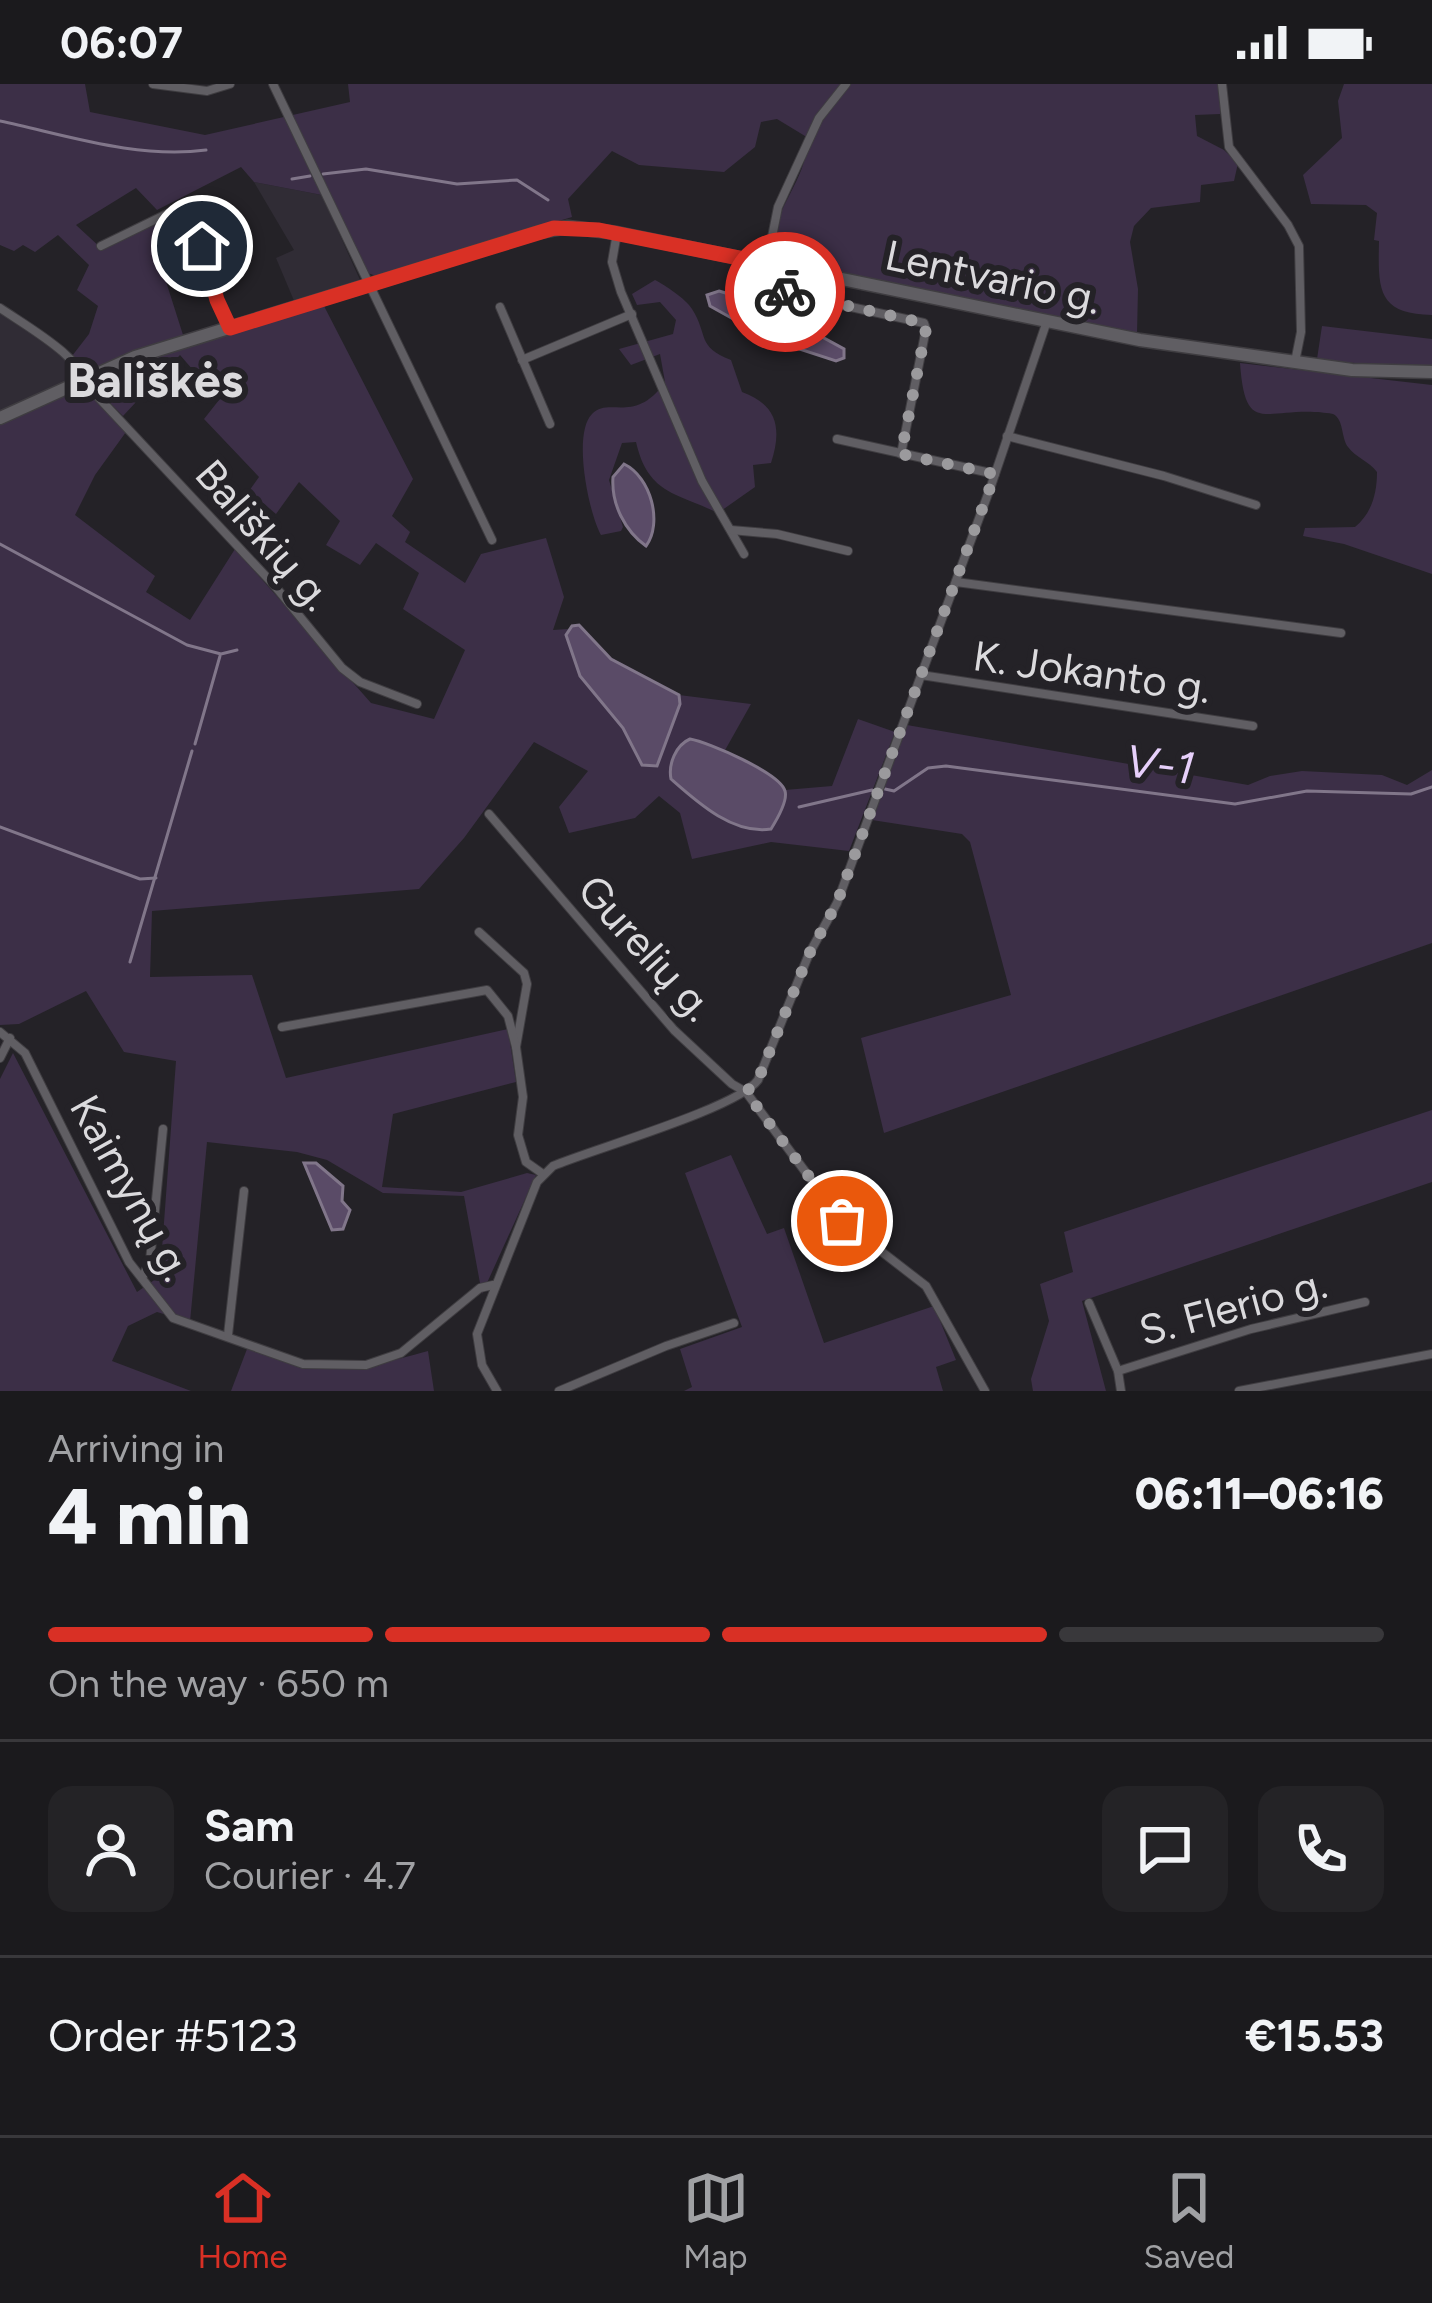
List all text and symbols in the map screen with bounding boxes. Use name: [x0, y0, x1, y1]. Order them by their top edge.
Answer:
text: 06:07: [60, 15, 183, 69]
pin: [151, 195, 253, 297]
icon: home: [169, 213, 235, 279]
street label: Lentvario g.: [881, 229, 1105, 325]
courier: [725, 232, 845, 352]
icon: bike: [752, 259, 818, 325]
district label: Bališkės: [67, 351, 243, 409]
street label: Bališkių g.: [185, 449, 343, 621]
street label: K. Jokanto g.: [970, 630, 1214, 714]
water label: V-1: [1123, 733, 1197, 795]
street label: Gurelių g.: [567, 865, 725, 1031]
street label: Kaimynų g.: [59, 1086, 203, 1290]
pin: [791, 1170, 893, 1272]
icon: bag: [809, 1188, 875, 1254]
street label: S. Flerio g.: [1134, 1258, 1332, 1356]
text: Arriving in: [48, 1425, 224, 1472]
text: 06:11–06:16: [1135, 1466, 1384, 1520]
text: 4 min: [48, 1470, 251, 1564]
text: On the way · 650 m: [48, 1660, 389, 1707]
button: person: [48, 1786, 174, 1912]
button: chat: [1102, 1786, 1228, 1912]
button: phone: [1258, 1786, 1384, 1912]
text: Sam: [204, 1798, 295, 1852]
text: Courier · 4.7: [204, 1852, 416, 1899]
text: Order #5123: [48, 2008, 298, 2062]
text: €15.53: [1245, 2008, 1384, 2062]
tab: Home: [197, 2165, 288, 2276]
tab: Map: [683, 2165, 749, 2276]
tab: Saved: [1143, 2165, 1234, 2276]

